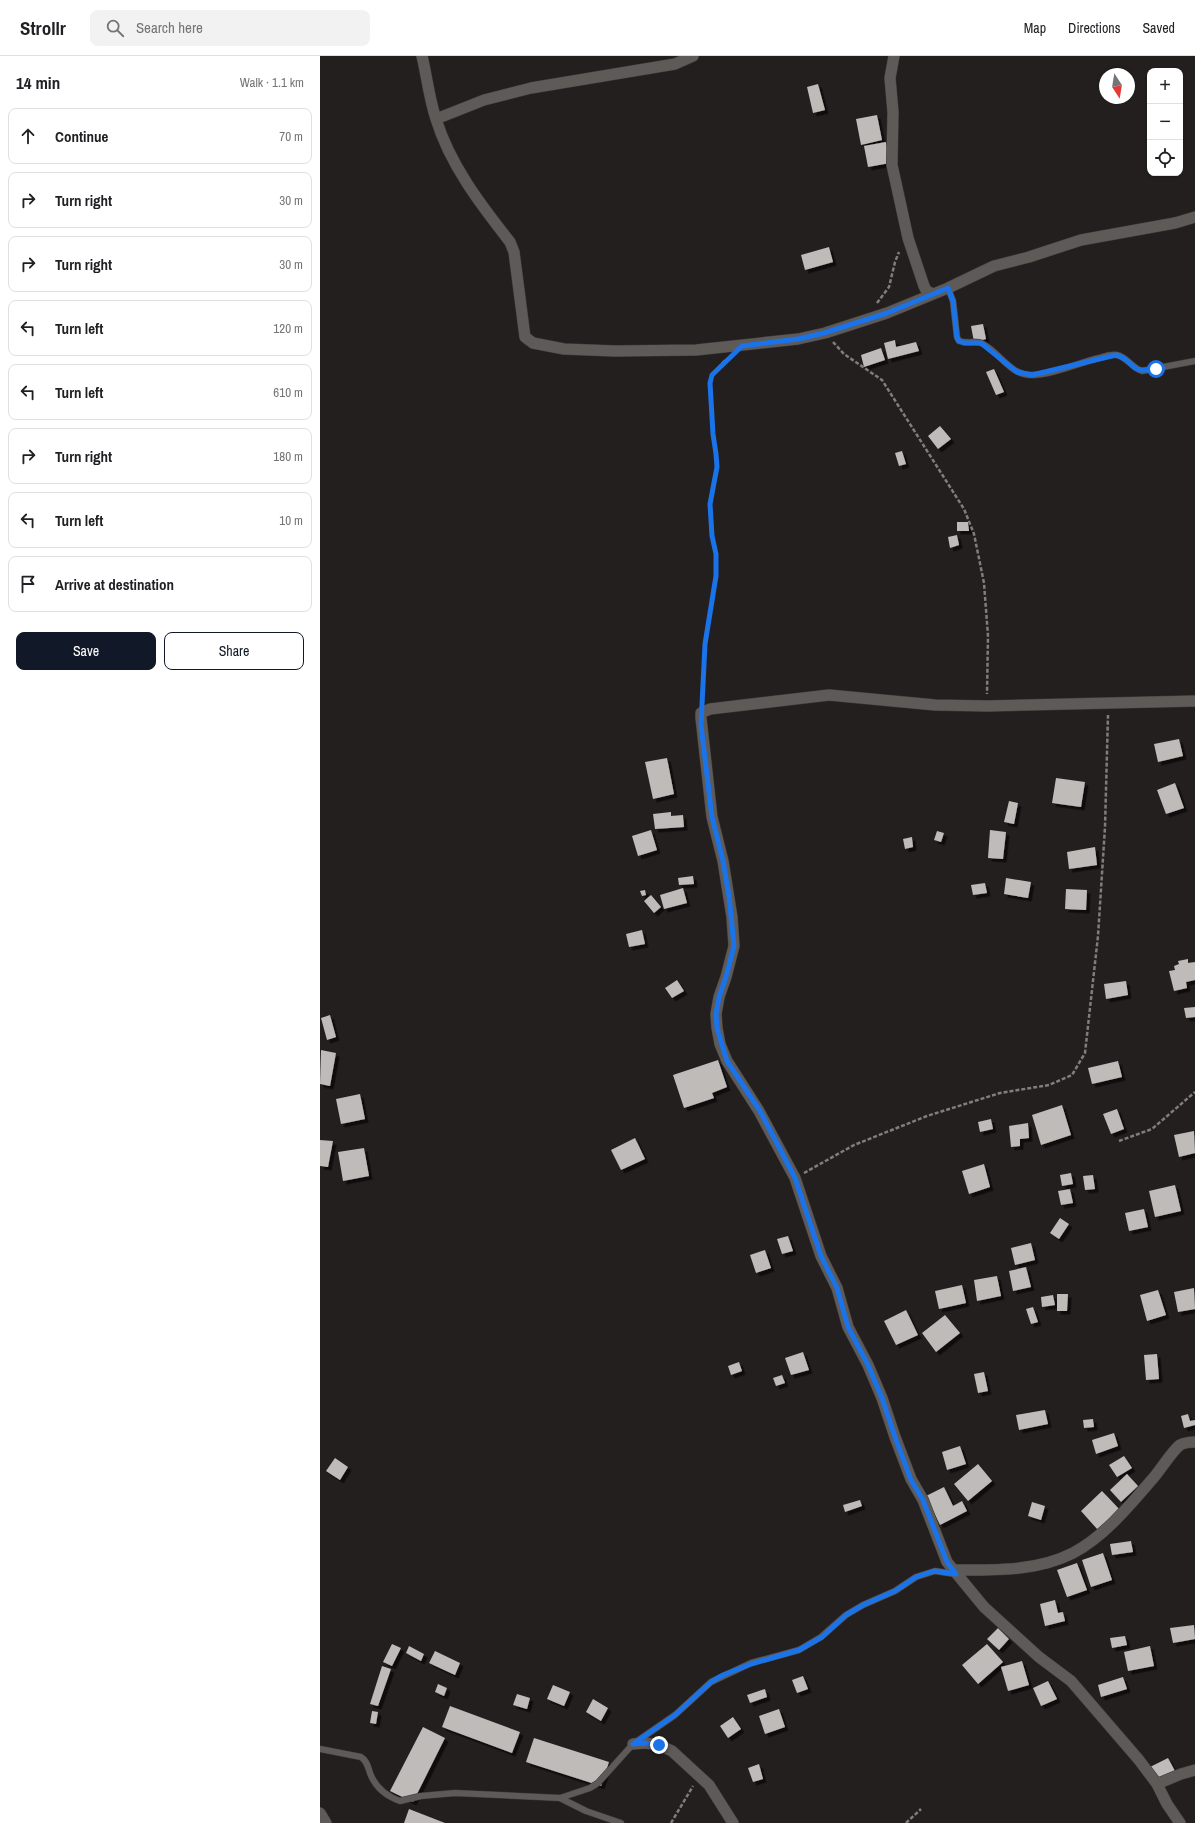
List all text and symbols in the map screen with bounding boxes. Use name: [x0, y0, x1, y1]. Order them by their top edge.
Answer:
search box: [90, 10, 370, 46]
text: Strollr: [20, 15, 66, 41]
icon: search: [104, 17, 126, 39]
text: Search here: [136, 17, 203, 38]
text: Map: [1024, 19, 1046, 37]
text: Directions: [1068, 19, 1120, 37]
text: Saved: [1142, 19, 1175, 37]
north arrow: [1099, 68, 1135, 104]
map controls: [1147, 68, 1183, 176]
button: +: [1147, 68, 1183, 104]
text: 14 min: [16, 71, 60, 94]
text: Walk · 1.1 km: [240, 74, 304, 91]
button: −: [1147, 104, 1183, 140]
icon: ahead: [17, 125, 39, 147]
text: Continue: [55, 126, 108, 147]
text: 70 m: [279, 128, 303, 145]
button: locate: [1147, 140, 1183, 176]
icon: right: [17, 189, 39, 211]
text: Turn right: [55, 190, 112, 211]
text: 30 m: [279, 192, 303, 209]
icon: right: [17, 253, 39, 275]
text: Turn right: [55, 254, 112, 275]
text: 30 m: [279, 256, 303, 273]
icon: left: [17, 317, 39, 339]
text: Turn left: [55, 318, 103, 339]
text: 120 m: [273, 320, 303, 337]
route start: [1147, 360, 1165, 378]
icon: left: [17, 381, 39, 403]
text: Turn left: [55, 382, 103, 403]
text: 610 m: [273, 384, 303, 401]
icon: right: [17, 445, 39, 467]
text: Turn right: [55, 446, 112, 467]
text: 180 m: [273, 448, 303, 465]
icon: left: [17, 509, 39, 531]
text: Turn left: [55, 510, 103, 531]
text: 10 m: [279, 512, 303, 529]
icon: arrive: [17, 573, 39, 595]
text: Arrive at destination: [55, 574, 174, 595]
button: Save: [16, 632, 156, 670]
button: Share: [164, 632, 304, 670]
route end: [650, 1736, 668, 1754]

